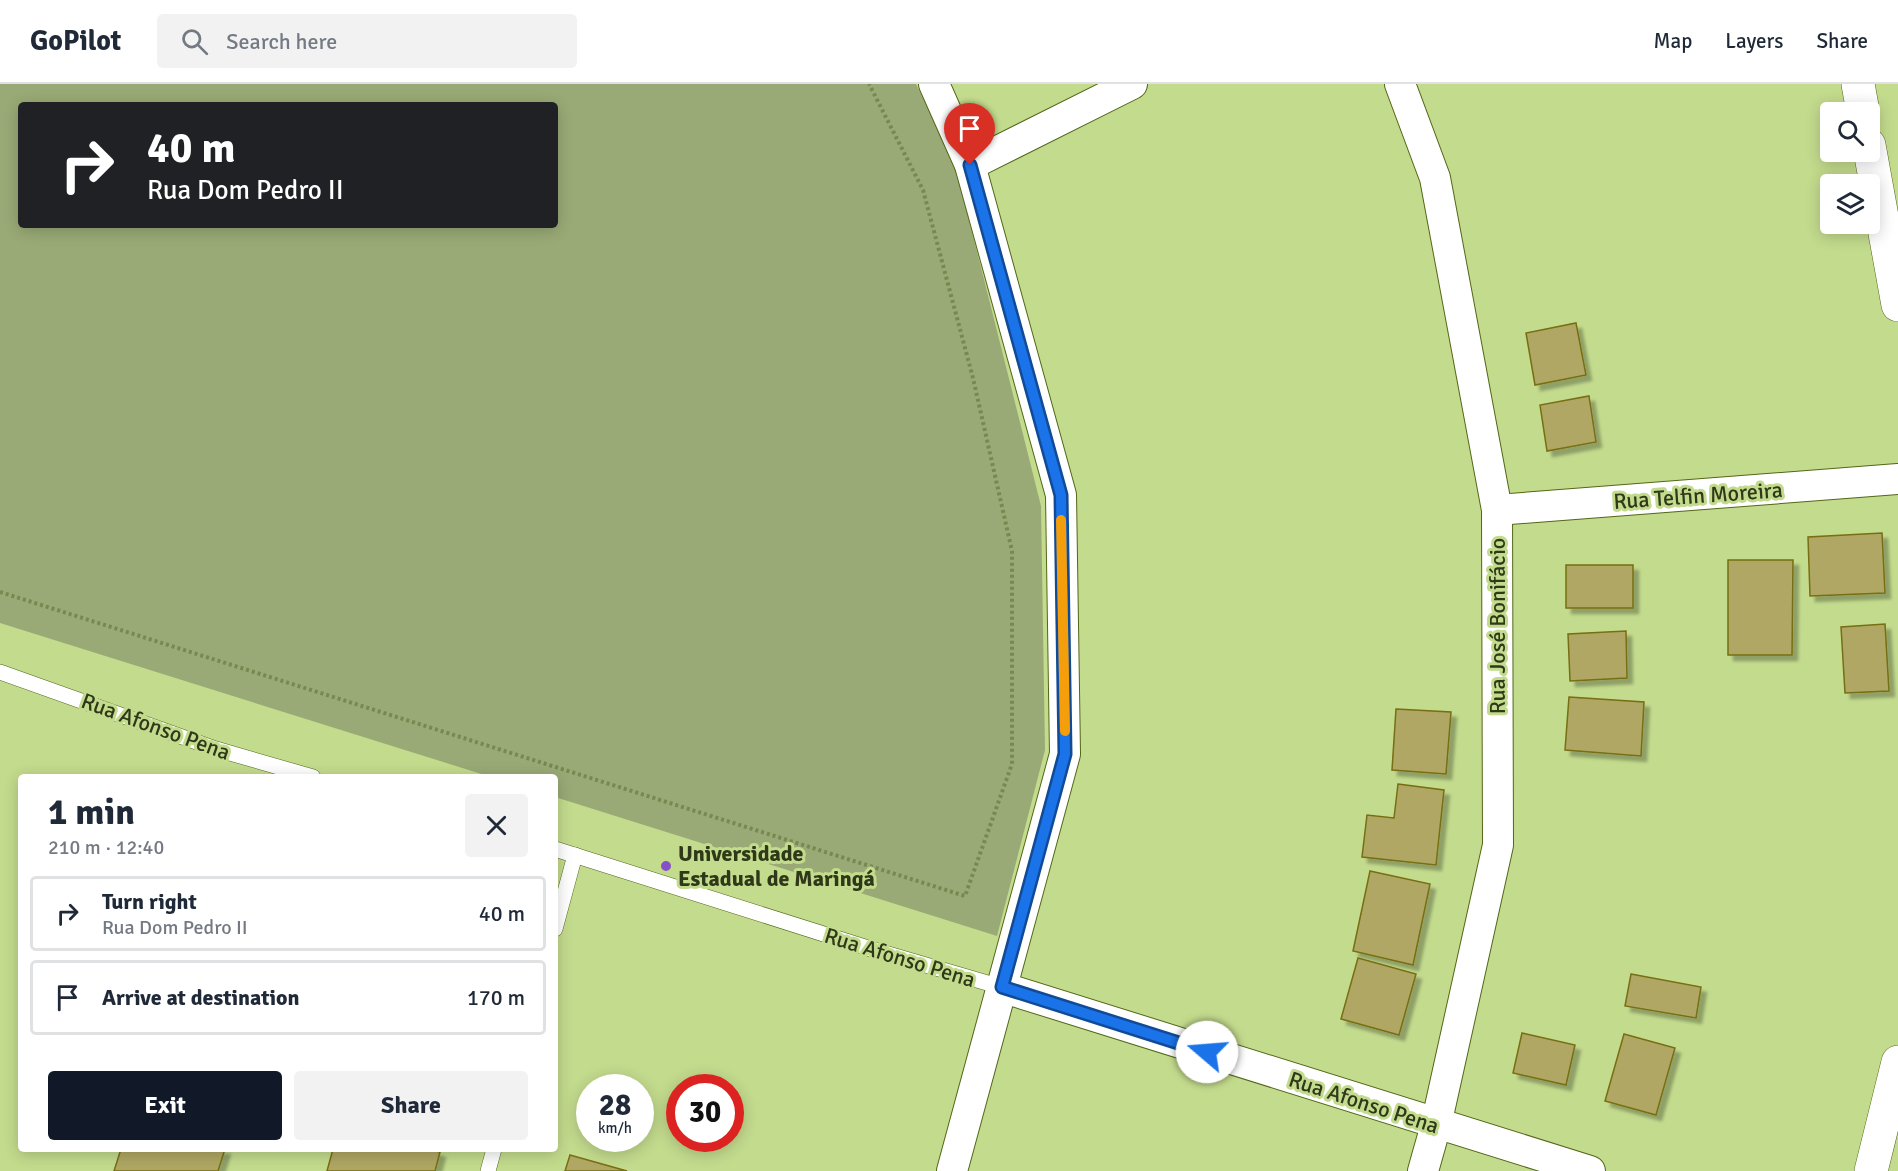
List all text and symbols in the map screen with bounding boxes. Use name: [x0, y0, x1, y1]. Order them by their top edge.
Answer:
search box: [157, 14, 577, 68]
text: GoPilot: [30, 24, 121, 58]
icon: search: [178, 25, 211, 58]
text: Search here: [226, 28, 337, 55]
text: Map: [1654, 28, 1692, 54]
text: Layers: [1725, 28, 1783, 54]
text: Share: [1816, 28, 1868, 54]
map controls: [1820, 102, 1880, 234]
button: search: [1820, 102, 1880, 162]
pin: [944, 103, 995, 165]
icon: arrive: [953, 112, 986, 145]
text: 40 m: [147, 123, 236, 174]
icon: right: [48, 126, 126, 204]
text: Rua Dom Pedro II: [147, 174, 344, 207]
button: layers: [1820, 174, 1880, 234]
street label: Rua Telfin Moreira: [1612, 476, 1784, 515]
street label: Rua José Bonifácio: [1484, 538, 1511, 714]
street label: Rua Afonso Pena: [78, 687, 234, 766]
text: 1 min: [48, 790, 135, 835]
button: close: [465, 794, 528, 857]
text: 210 m · 12:40: [48, 835, 164, 860]
place label: Universidade Estadual de Maringá: [678, 840, 875, 892]
marker: Universidade Estadual de Maringá: [659, 859, 673, 873]
text: Turn right: [102, 888, 197, 915]
icon: right: [51, 897, 84, 930]
text: 40 m: [479, 900, 525, 927]
text: Rua Dom Pedro II: [102, 915, 248, 940]
street label: Rua Afonso Pena: [821, 922, 979, 993]
icon: arrive: [51, 981, 84, 1014]
text: Arrive at destination: [102, 984, 299, 1011]
text: 170 m: [467, 984, 525, 1011]
position arrow: [1175, 1020, 1239, 1084]
street label: Rua Afonso Pena: [1285, 1065, 1442, 1139]
button: Exit: [48, 1071, 282, 1140]
button: Share: [294, 1071, 528, 1140]
speed limit sign: 30: [666, 1074, 744, 1152]
text: 28: [599, 1087, 631, 1124]
text: km/h: [598, 1119, 632, 1137]

